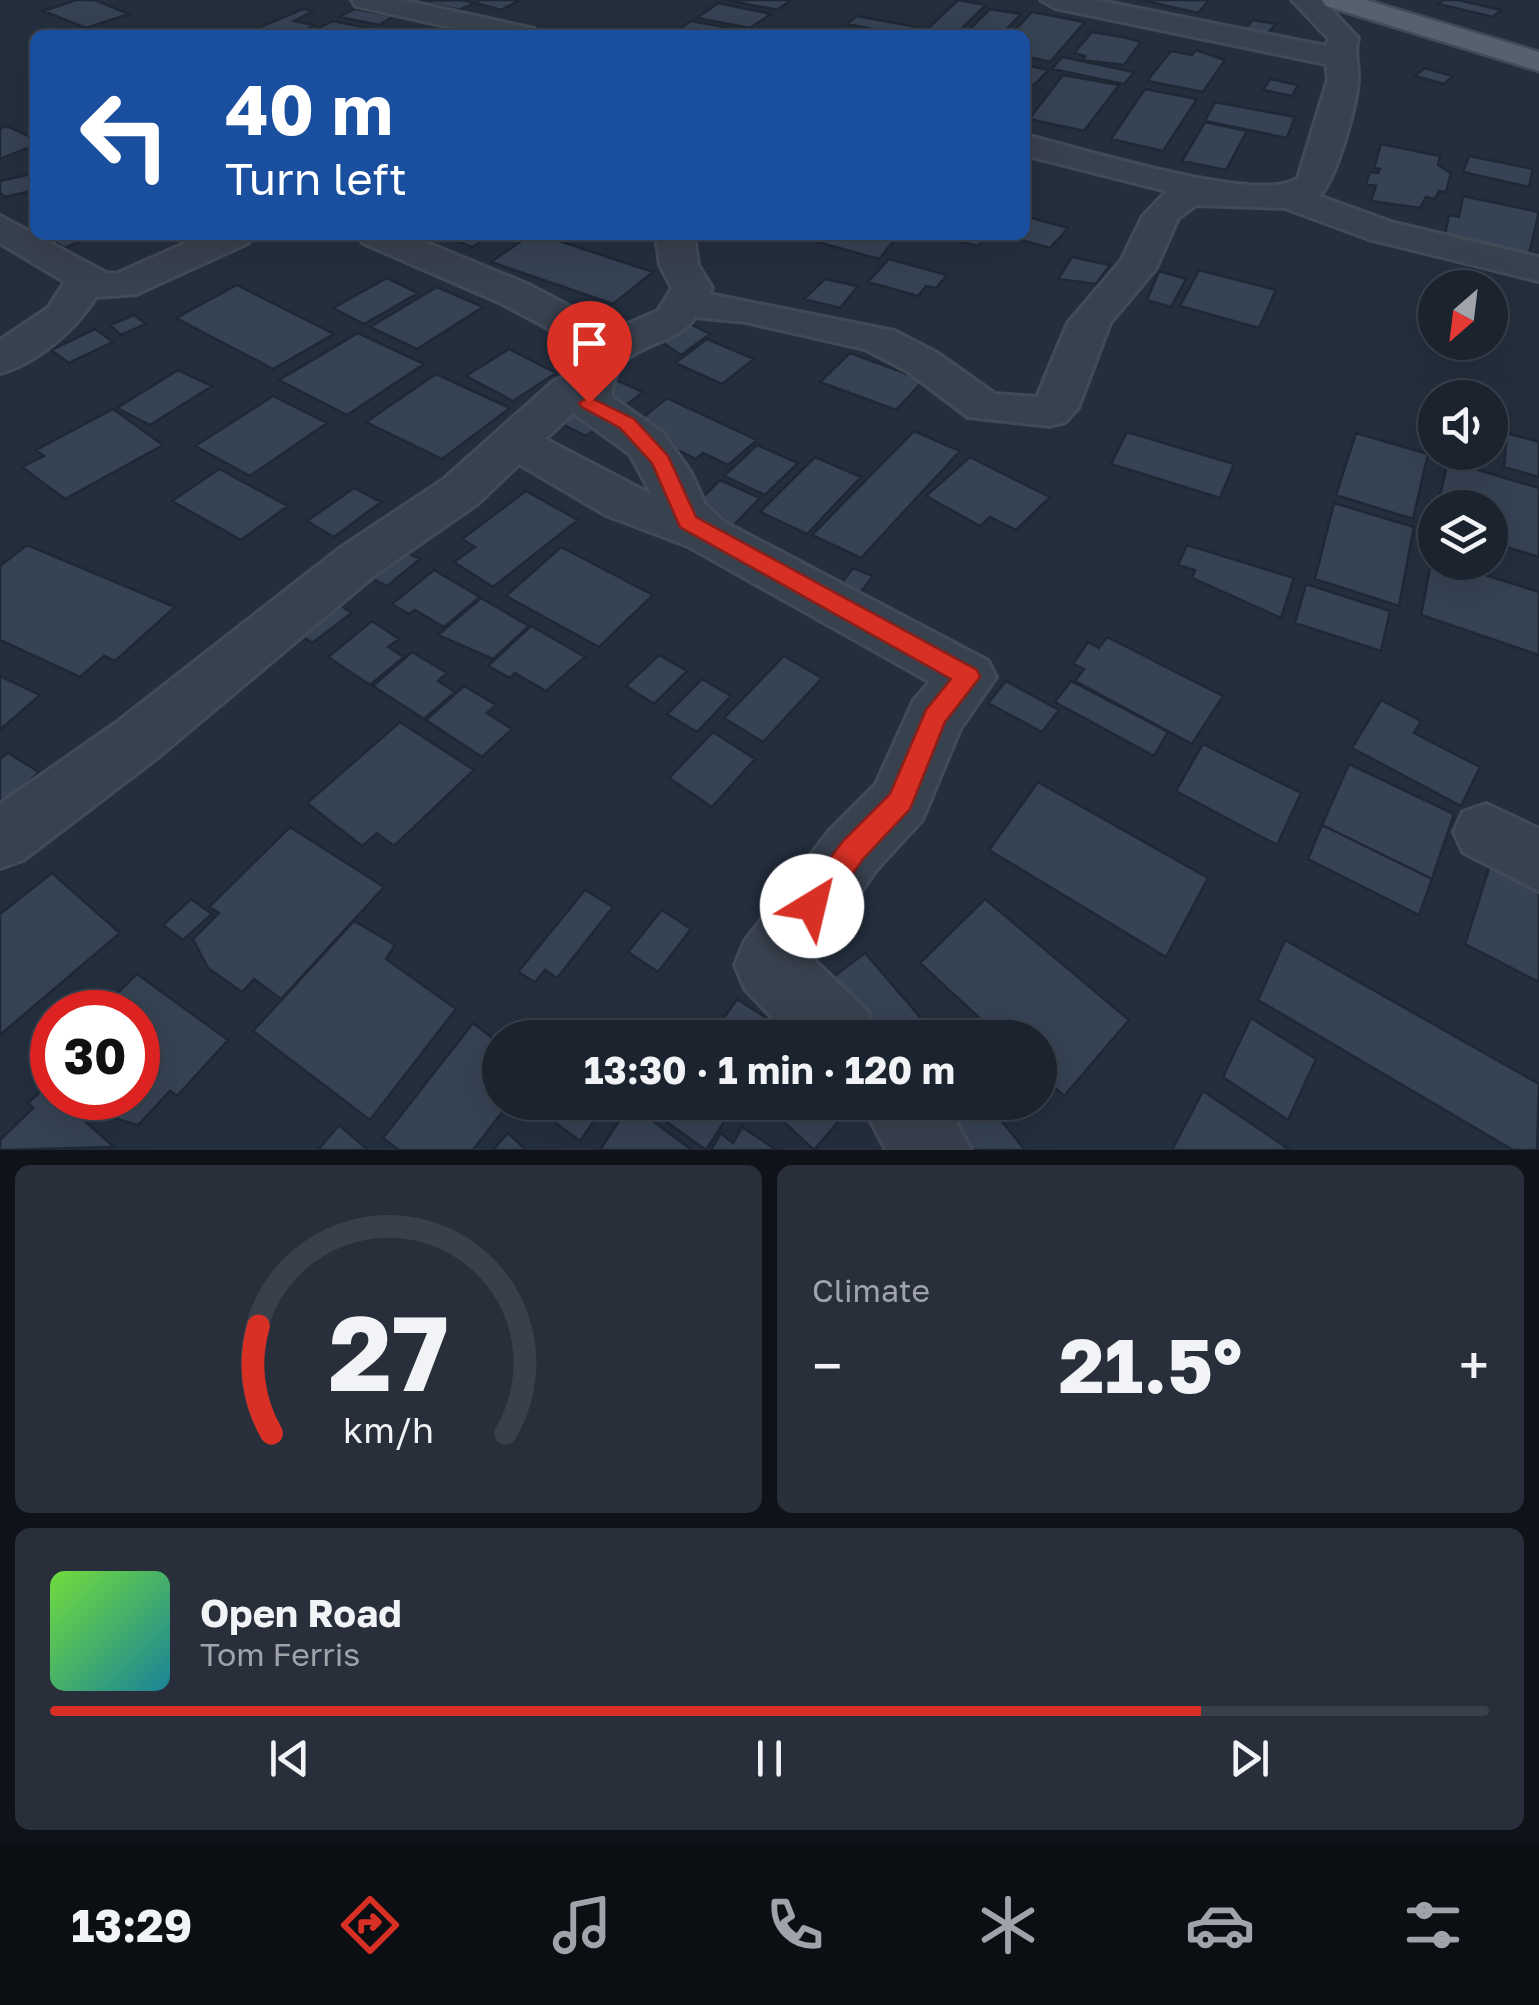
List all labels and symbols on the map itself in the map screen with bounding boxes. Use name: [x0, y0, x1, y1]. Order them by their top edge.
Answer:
north arrow: [1418, 270, 1508, 360]
pin: [547, 301, 632, 404]
position arrow: [760, 854, 864, 958]
speed limit sign: 30: [30, 990, 160, 1120]

